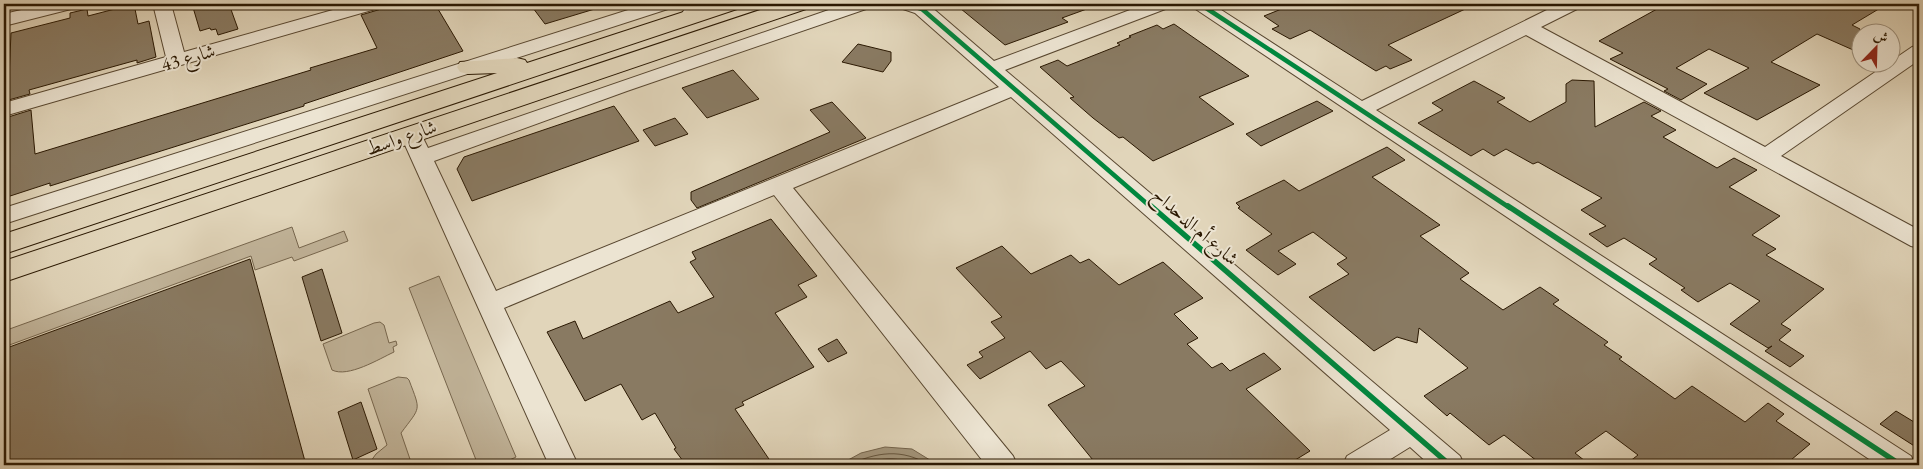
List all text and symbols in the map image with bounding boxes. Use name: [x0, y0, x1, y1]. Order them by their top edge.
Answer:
north arrow: [1850, 22, 1900, 72]
text: ش: [1871, 25, 1891, 47]
street label: شارع 43: [158, 38, 219, 80]
street label: شارع واسط: [362, 114, 441, 164]
street label: شارع أم الدحداح: [1144, 182, 1244, 275]

